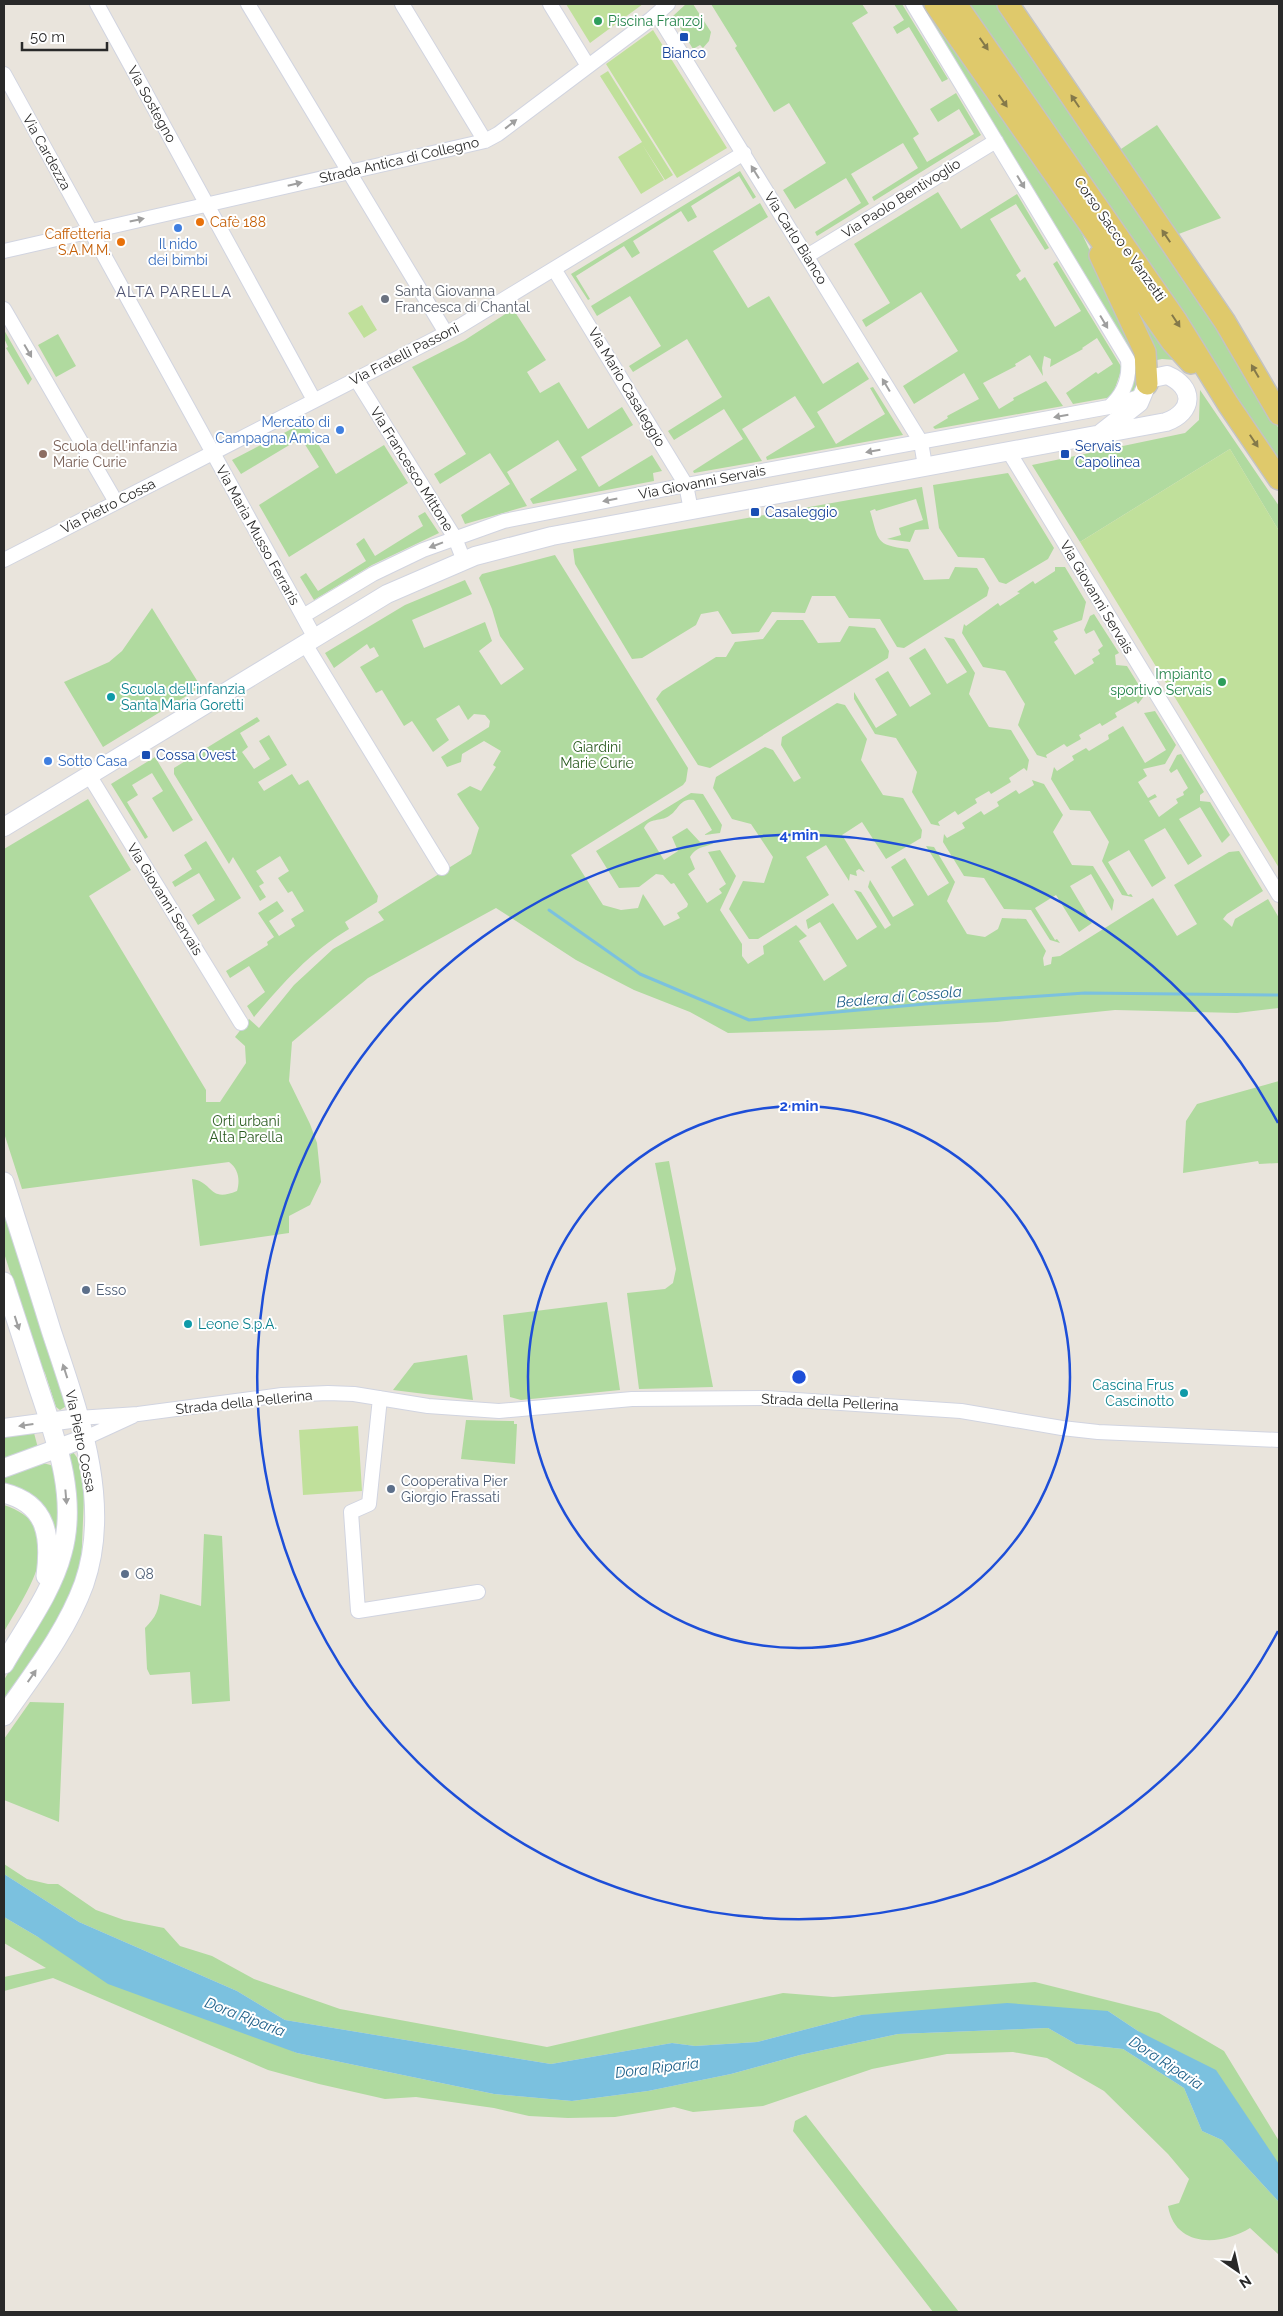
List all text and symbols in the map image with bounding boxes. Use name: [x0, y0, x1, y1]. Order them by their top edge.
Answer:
place label: Piscina Franzoj: [608, 13, 703, 29]
marker: Piscina Franzoj: [592, 15, 604, 27]
scale bar: [22, 20, 108, 52]
text: 50 m: [30, 28, 65, 46]
marker: Bianco: [678, 31, 690, 43]
one-way arrow: [979, 37, 989, 51]
place label: Bianco: [662, 45, 706, 61]
street label: Via Sostegno: [124, 63, 180, 145]
one-way arrow: [998, 94, 1008, 108]
one-way arrow: [1070, 94, 1080, 108]
street label: Via Cardezza: [20, 111, 74, 193]
one-way arrow: [504, 119, 518, 129]
street label: Strada Antica di Collegno: [318, 134, 480, 186]
street label: Via Paolo Bentivoglio: [839, 155, 963, 241]
one-way arrow: [751, 166, 760, 179]
street label: Corso Sacco e Vanzetti: [1071, 174, 1169, 304]
one-way arrow: [1016, 176, 1025, 189]
one-way arrow: [287, 180, 303, 188]
street label: Via Carlo Bianco: [761, 189, 831, 287]
place label: Cafè 188: [210, 214, 266, 230]
one-way arrow: [129, 216, 144, 224]
marker: Cafè 188: [194, 216, 206, 228]
marker: Il nido dei bimbi: [172, 222, 184, 234]
place label: Caffetteria S.A.M.M.: [45, 226, 111, 258]
one-way arrow: [1161, 229, 1171, 242]
marker: Caffetteria S.A.M.M.: [115, 236, 127, 248]
place label: Il nido dei bimbi: [148, 236, 208, 268]
district label: ALTA PARELLA: [116, 283, 232, 301]
place label: Santa Giovanna Francesca di Chantal: [395, 283, 530, 315]
marker: Santa Giovanna Francesca di Chantal: [379, 293, 391, 305]
one-way arrow: [1172, 314, 1181, 328]
one-way arrow: [1100, 315, 1109, 328]
street label: Via Fratelli Passoni: [347, 320, 461, 388]
street label: Via Mario Casaleggio: [585, 325, 669, 449]
one-way arrow: [24, 344, 33, 357]
one-way arrow: [1251, 365, 1260, 378]
one-way arrow: [882, 379, 891, 392]
street label: Via Francesco Mittone: [367, 404, 457, 534]
one-way arrow: [1052, 413, 1068, 421]
place label: Mercato di Campagna Amica: [215, 414, 330, 446]
marker: Mercato di Campagna Amica: [334, 424, 346, 436]
one-way arrow: [1249, 435, 1259, 448]
place label: Scuola dell'infanzia Marie Curie: [53, 438, 177, 470]
place label: Servais Capolinea: [1075, 438, 1140, 470]
one-way arrow: [864, 447, 880, 455]
marker: Scuola dell'infanzia Marie Curie: [37, 448, 49, 460]
marker: Servais Capolinea: [1059, 448, 1071, 460]
street label: Via Maria Musso Ferraris: [213, 462, 303, 608]
street label: Via Giovanni Servais: [637, 462, 767, 502]
street label: Via Pietro Cossa: [58, 475, 158, 537]
one-way arrow: [601, 496, 617, 504]
place label: Casaleggio: [765, 504, 837, 520]
marker: Casaleggio: [749, 506, 761, 518]
street label: Via Giovanni Servais: [1057, 538, 1137, 657]
one-way arrow: [428, 541, 443, 549]
place label: Impianto sportivo Servais: [1110, 666, 1212, 698]
marker: Impianto sportivo Servais: [1216, 676, 1228, 688]
place label: Scuola dell'infanzia Santa Maria Goretti: [121, 681, 245, 713]
marker: Scuola dell'infanzia Santa Maria Goretti: [105, 691, 117, 703]
park label: Giardini Marie Curie: [560, 739, 634, 771]
place label: Cossa Ovest: [156, 747, 236, 763]
marker: Cossa Ovest: [140, 749, 152, 761]
place label: Sotto Casa: [58, 753, 128, 769]
marker: Sotto Casa: [42, 755, 54, 767]
text: 4 min: [779, 826, 819, 844]
street label: Via Giovanni Servais: [124, 840, 206, 958]
water label: Bealera di Cossola: [835, 983, 963, 1011]
text: 2 min: [780, 1097, 818, 1115]
park label: Orti urbani Alta Parella: [209, 1113, 283, 1145]
place label: Esso: [96, 1282, 126, 1298]
marker: Esso: [80, 1284, 92, 1296]
one-way arrow: [14, 1315, 21, 1330]
place label: Leone S.p.A.: [198, 1316, 277, 1332]
marker: Leone S.p.A.: [182, 1318, 194, 1330]
one-way arrow: [60, 1363, 68, 1378]
centre of rings: [790, 1368, 808, 1386]
place label: Cascina Frus Cascinotto: [1092, 1377, 1174, 1409]
street label: Strada della Pellerina: [175, 1387, 313, 1417]
marker: Cascina Frus Cascinotto: [1178, 1387, 1190, 1399]
street label: Via Pietro Cossa: [62, 1388, 100, 1494]
street label: Strada della Pellerina: [761, 1390, 899, 1414]
one-way arrow: [18, 1421, 34, 1429]
place label: Cooperativa Pier Giorgio Frassati: [401, 1473, 508, 1505]
marker: Cooperativa Pier Giorgio Frassati: [385, 1483, 397, 1495]
one-way arrow: [63, 1489, 71, 1505]
place label: Q8: [135, 1566, 154, 1582]
marker: Q8: [119, 1568, 131, 1580]
one-way arrow: [27, 1669, 36, 1683]
water label: Dora Riparia: [202, 1993, 288, 2041]
water label: Dora Riparia: [1126, 2032, 1206, 2094]
water label: Dora Riparia: [614, 2054, 700, 2082]
north arrow: [1213, 2246, 1263, 2296]
text: N: [1236, 2272, 1254, 2291]

